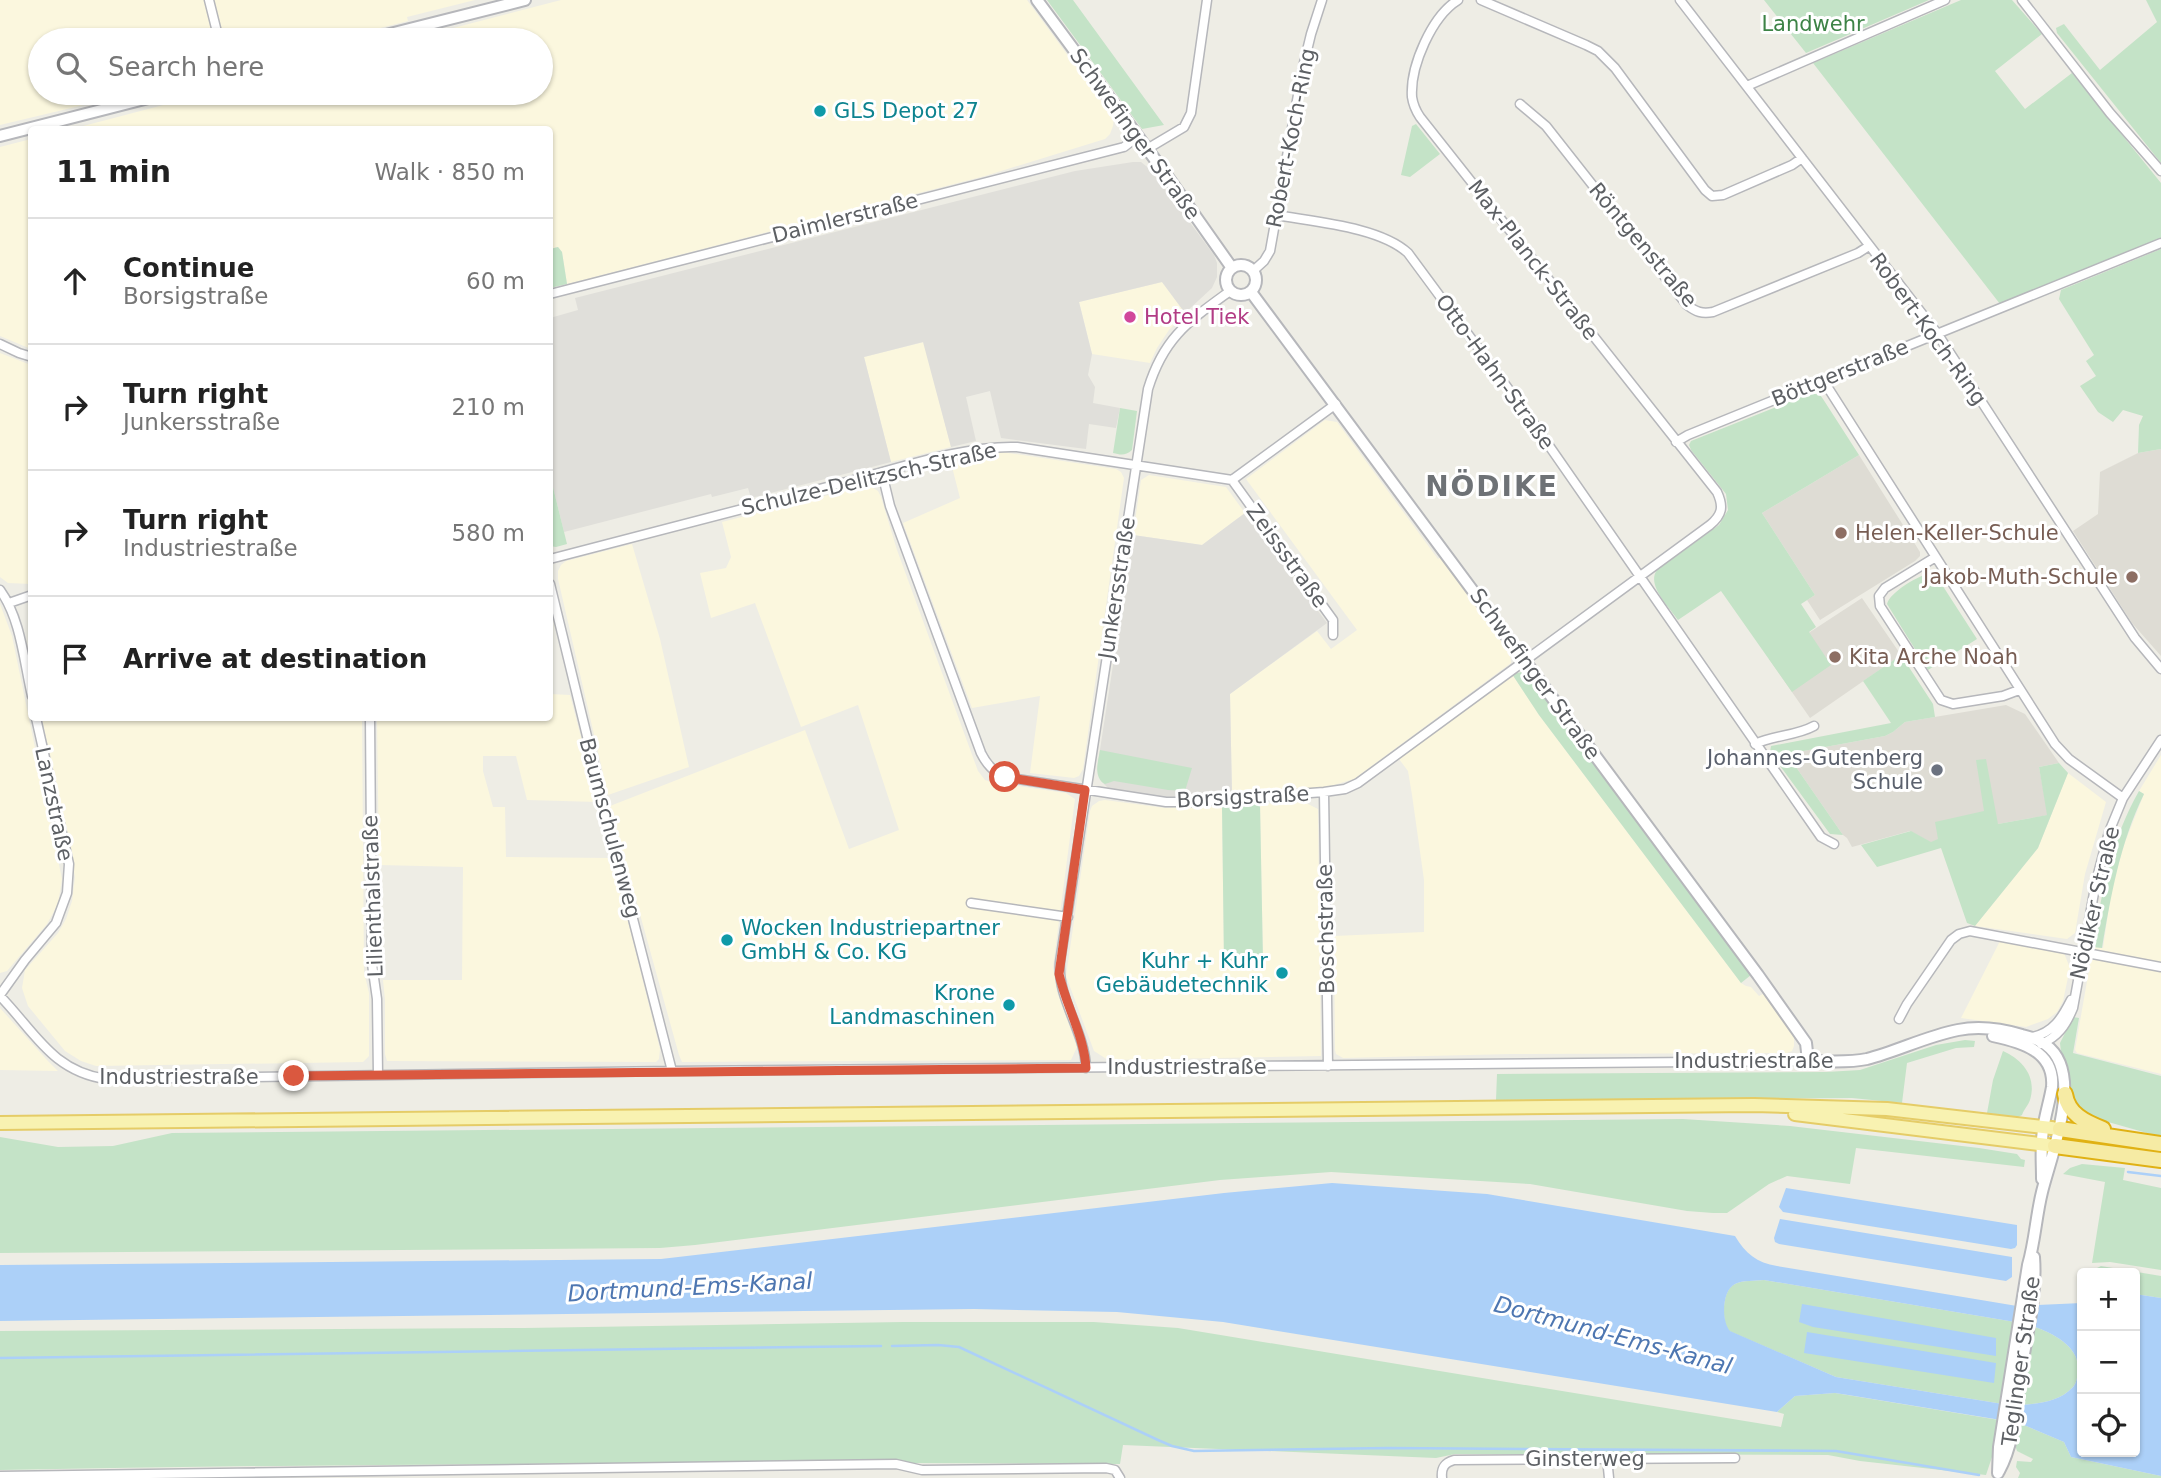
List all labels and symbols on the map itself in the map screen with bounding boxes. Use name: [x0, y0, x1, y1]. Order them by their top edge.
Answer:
park label: Landwehr: [1761, 12, 1865, 36]
street label: Schwefinger Straße: [1065, 44, 1205, 224]
street label: Robert-Koch-Ring: [1262, 46, 1320, 230]
place label: GLS Depot 27: [834, 99, 979, 123]
marker: GLS Depot 27: [812, 103, 828, 119]
street label: Max-Planck-Straße: [1463, 175, 1603, 345]
street label: Röntgenstraße: [1584, 178, 1702, 312]
street label: Daimlerstraße: [770, 188, 920, 248]
street label: Robert-Koch-Ring: [1865, 248, 1991, 410]
street label: Otto-Hahn-Straße: [1431, 290, 1559, 454]
place label: Hotel Tiek: [1144, 305, 1250, 329]
marker: Hotel Tiek: [1122, 309, 1138, 325]
street label: Böttgerstraße: [1768, 335, 1912, 411]
street label: Schulze-Delitzsch-Straße: [739, 438, 999, 520]
district label: NÖDIKE: [1425, 469, 1559, 503]
street label: Zeissstraße: [1241, 500, 1333, 612]
street label: Junkersstraße: [1094, 515, 1140, 663]
place label: Helen-Keller-Schule: [1855, 521, 2059, 545]
marker: Helen-Keller-Schule: [1833, 525, 1849, 541]
place label: Jakob-Muth-Schule: [1921, 565, 2118, 589]
marker: Jakob-Muth-Schule: [2124, 569, 2140, 585]
street label: Schwefinger Straße: [1465, 584, 1605, 764]
place label: Kita Arche Noah: [1849, 645, 2018, 669]
marker: Kita Arche Noah: [1827, 649, 1843, 665]
street label: Baumschulenweg: [574, 735, 646, 921]
street label: Lanzstraße: [30, 745, 78, 863]
place label: Johannes-Gutenberg Schule: [1705, 746, 1923, 794]
route start: [989, 761, 1020, 792]
marker: Johannes-Gutenberg Schule: [1929, 762, 1945, 778]
street label: Borsigstraße: [1176, 782, 1310, 812]
street label: Lilienthalstraße: [358, 814, 388, 978]
street label: Nödiker Straße: [2066, 824, 2124, 982]
street label: Boschstraße: [1313, 864, 1339, 994]
place label: Wocken Industriepartner GmbH & Co. KG: [741, 916, 1000, 964]
marker: Wocken Industriepartner GmbH & Co. KG: [719, 932, 735, 948]
place label: Kuhr + Kuhr Gebäudetechnik: [1096, 949, 1269, 997]
marker: Kuhr + Kuhr Gebäudetechnik: [1274, 965, 1290, 981]
place label: Krone Landmaschinen: [829, 981, 995, 1029]
marker: Krone Landmaschinen: [1001, 997, 1017, 1013]
street label: Industriestraße: [1674, 1049, 1834, 1073]
street label: Industriestraße: [1107, 1055, 1267, 1079]
route end: [278, 1060, 309, 1091]
street label: Industriestraße: [99, 1065, 259, 1089]
water label: Dortmund-Ems-Kanal: [567, 1268, 814, 1306]
street label: Teglinger Straße: [1997, 1275, 2045, 1448]
water label: Dortmund-Ems-Kanal: [1491, 1291, 1735, 1379]
street label: Ginsterweg: [1525, 1447, 1645, 1471]

